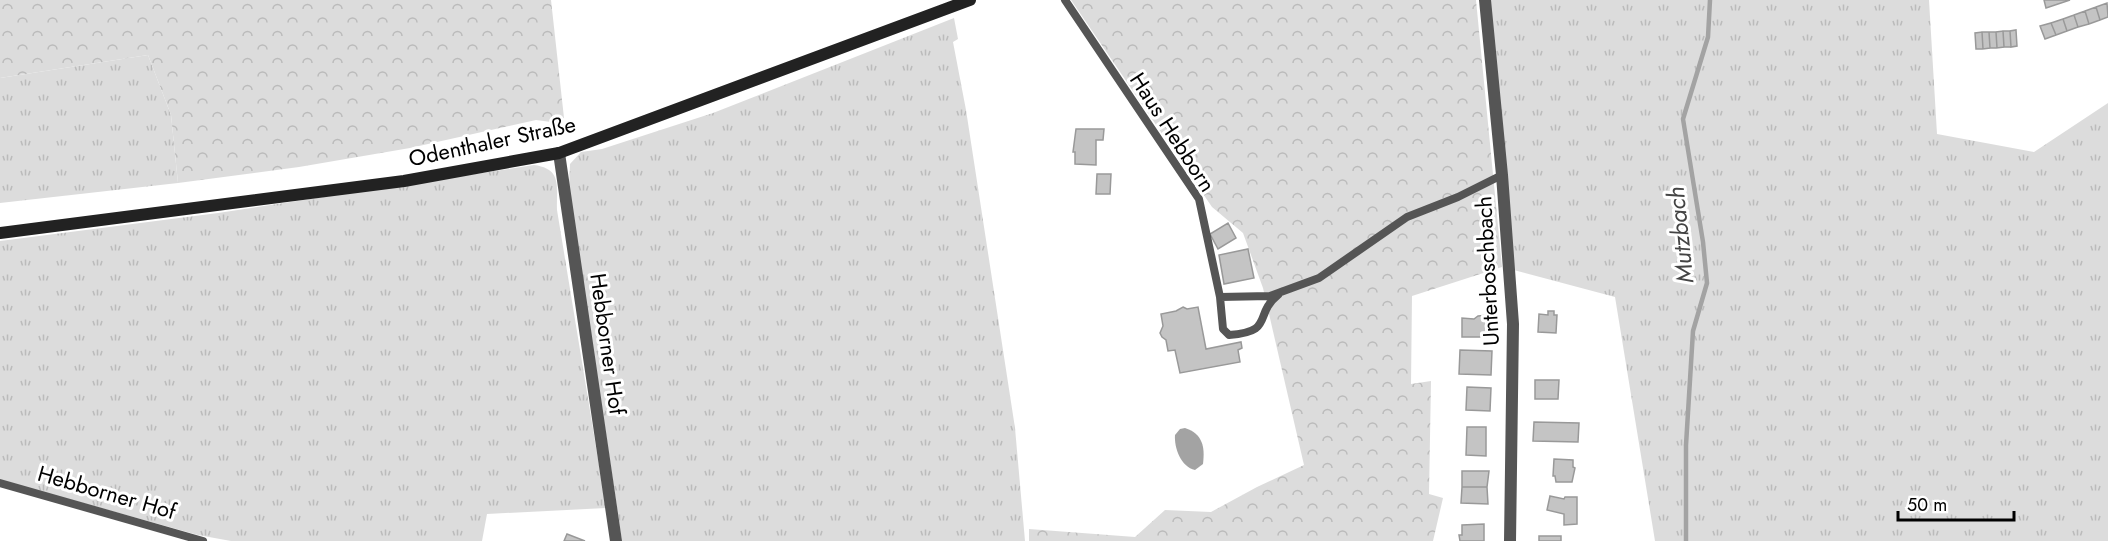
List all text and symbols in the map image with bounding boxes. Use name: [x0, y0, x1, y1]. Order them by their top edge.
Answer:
street label: Haus Hebborn: [1122, 66, 1224, 198]
street label: Odenthaler Straße: [406, 108, 578, 174]
water label: Mutzbach: [1658, 185, 1702, 285]
street label: Unterboschbach: [1467, 195, 1507, 347]
street label: Hebborner Hof: [582, 271, 634, 418]
street label: Hebborner Hof: [34, 457, 181, 527]
scale bar: [1898, 484, 2014, 522]
text: 50 m: [1907, 492, 1947, 518]

